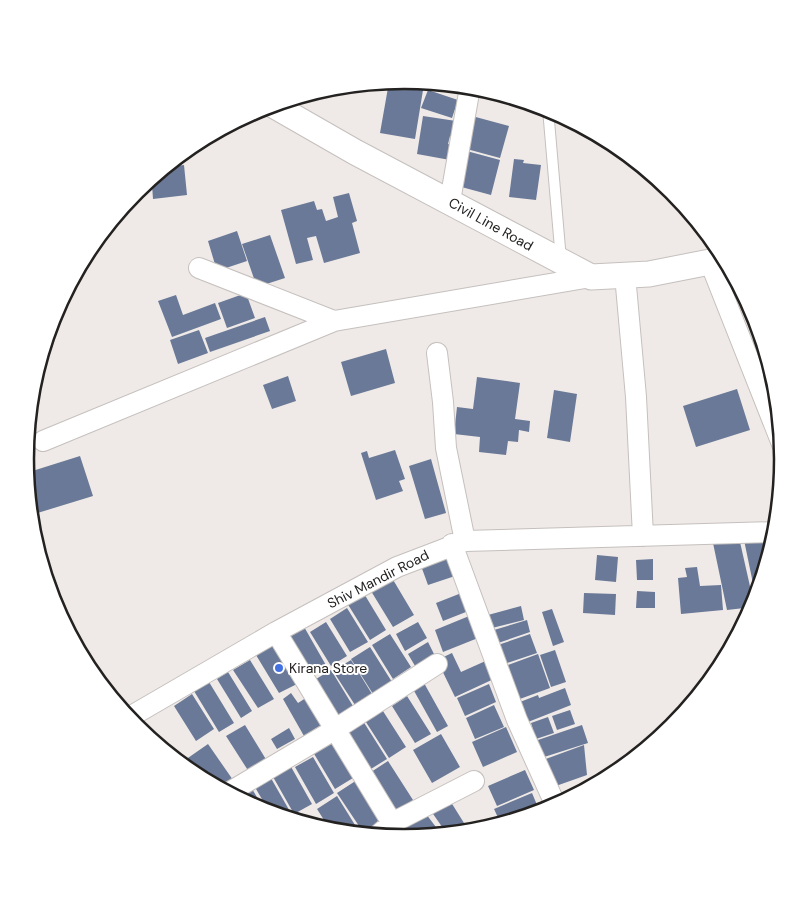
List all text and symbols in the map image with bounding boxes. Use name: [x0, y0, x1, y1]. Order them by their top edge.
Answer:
street label: Civil Line Road: [446, 193, 536, 255]
street label: Shiv Mandir Road: [324, 546, 432, 612]
place label: Kirana Store: [289, 659, 367, 677]
marker: Kirana Store: [273, 662, 285, 674]

